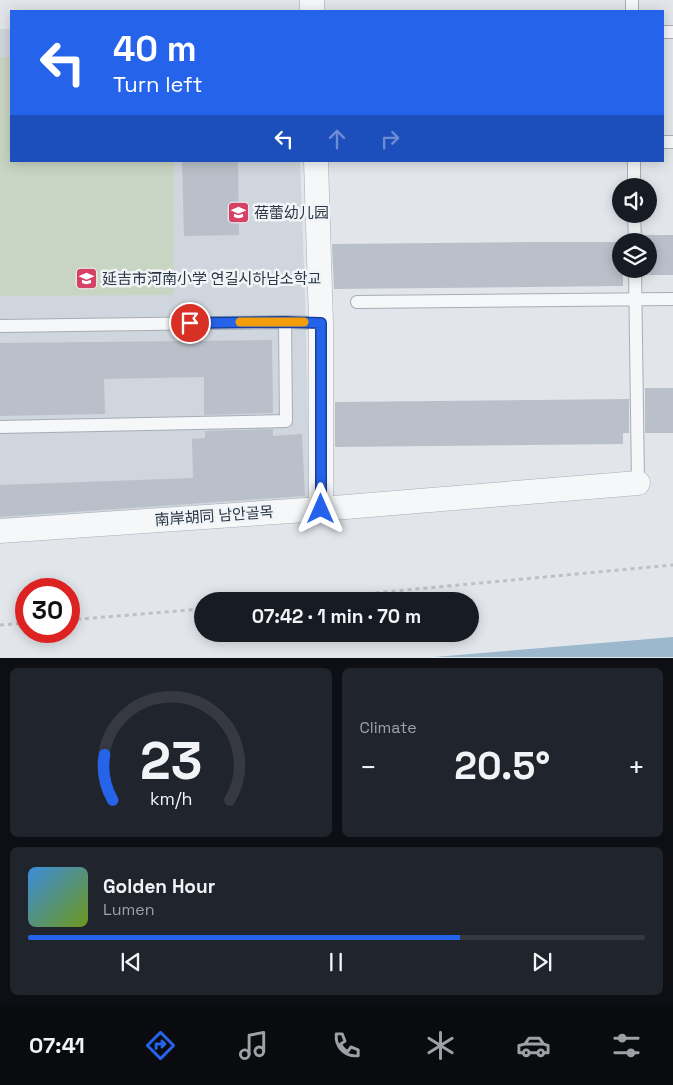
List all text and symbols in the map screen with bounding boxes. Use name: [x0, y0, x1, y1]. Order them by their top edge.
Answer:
text: 40 m: [113, 27, 197, 71]
icon: left: [30, 30, 95, 95]
text: Turn left: [113, 70, 203, 98]
icon: left: [270, 125, 298, 153]
icon: ahead: [323, 125, 351, 153]
icon: right: [376, 125, 404, 153]
map controls: [612, 178, 657, 278]
button: sound: [612, 178, 657, 223]
school or university icon: 蓓蕾幼儿园: [226, 201, 250, 225]
place label: 蓓蕾幼儿园: [254, 203, 329, 222]
button: layers: [612, 233, 657, 278]
school or university icon: 延吉市河南小学 연길시하남소학교: [74, 267, 98, 291]
place label: 延吉市河南小学 연길시하남소학교: [102, 269, 321, 288]
pin: [169, 302, 211, 344]
icon: arrive: [176, 309, 204, 337]
position arrow: [294, 482, 346, 534]
street label: 南岸胡同 남안골목: [154, 502, 274, 529]
speed limit sign: 30: [15, 578, 80, 643]
text: 07:42 · 1 min · 70 m: [252, 604, 421, 629]
text: Climate: [360, 717, 417, 738]
text: 23: [139, 728, 202, 794]
text: 20.5°: [454, 742, 550, 790]
text: −: [360, 749, 377, 785]
text: +: [628, 749, 645, 785]
text: km/h: [149, 787, 192, 810]
text: Golden Hour: [103, 874, 215, 899]
text: Lumen: [103, 899, 155, 920]
icon: previous: [117, 948, 145, 976]
icon: pause: [322, 948, 350, 976]
icon: next: [528, 948, 556, 976]
icon: directions: [143, 1028, 178, 1063]
icon: music: [236, 1028, 271, 1063]
icon: phone: [329, 1028, 364, 1063]
icon: climate: [423, 1028, 458, 1063]
icon: car: [516, 1028, 551, 1063]
icon: filters: [609, 1028, 644, 1063]
text: 07:41: [29, 1031, 85, 1059]

